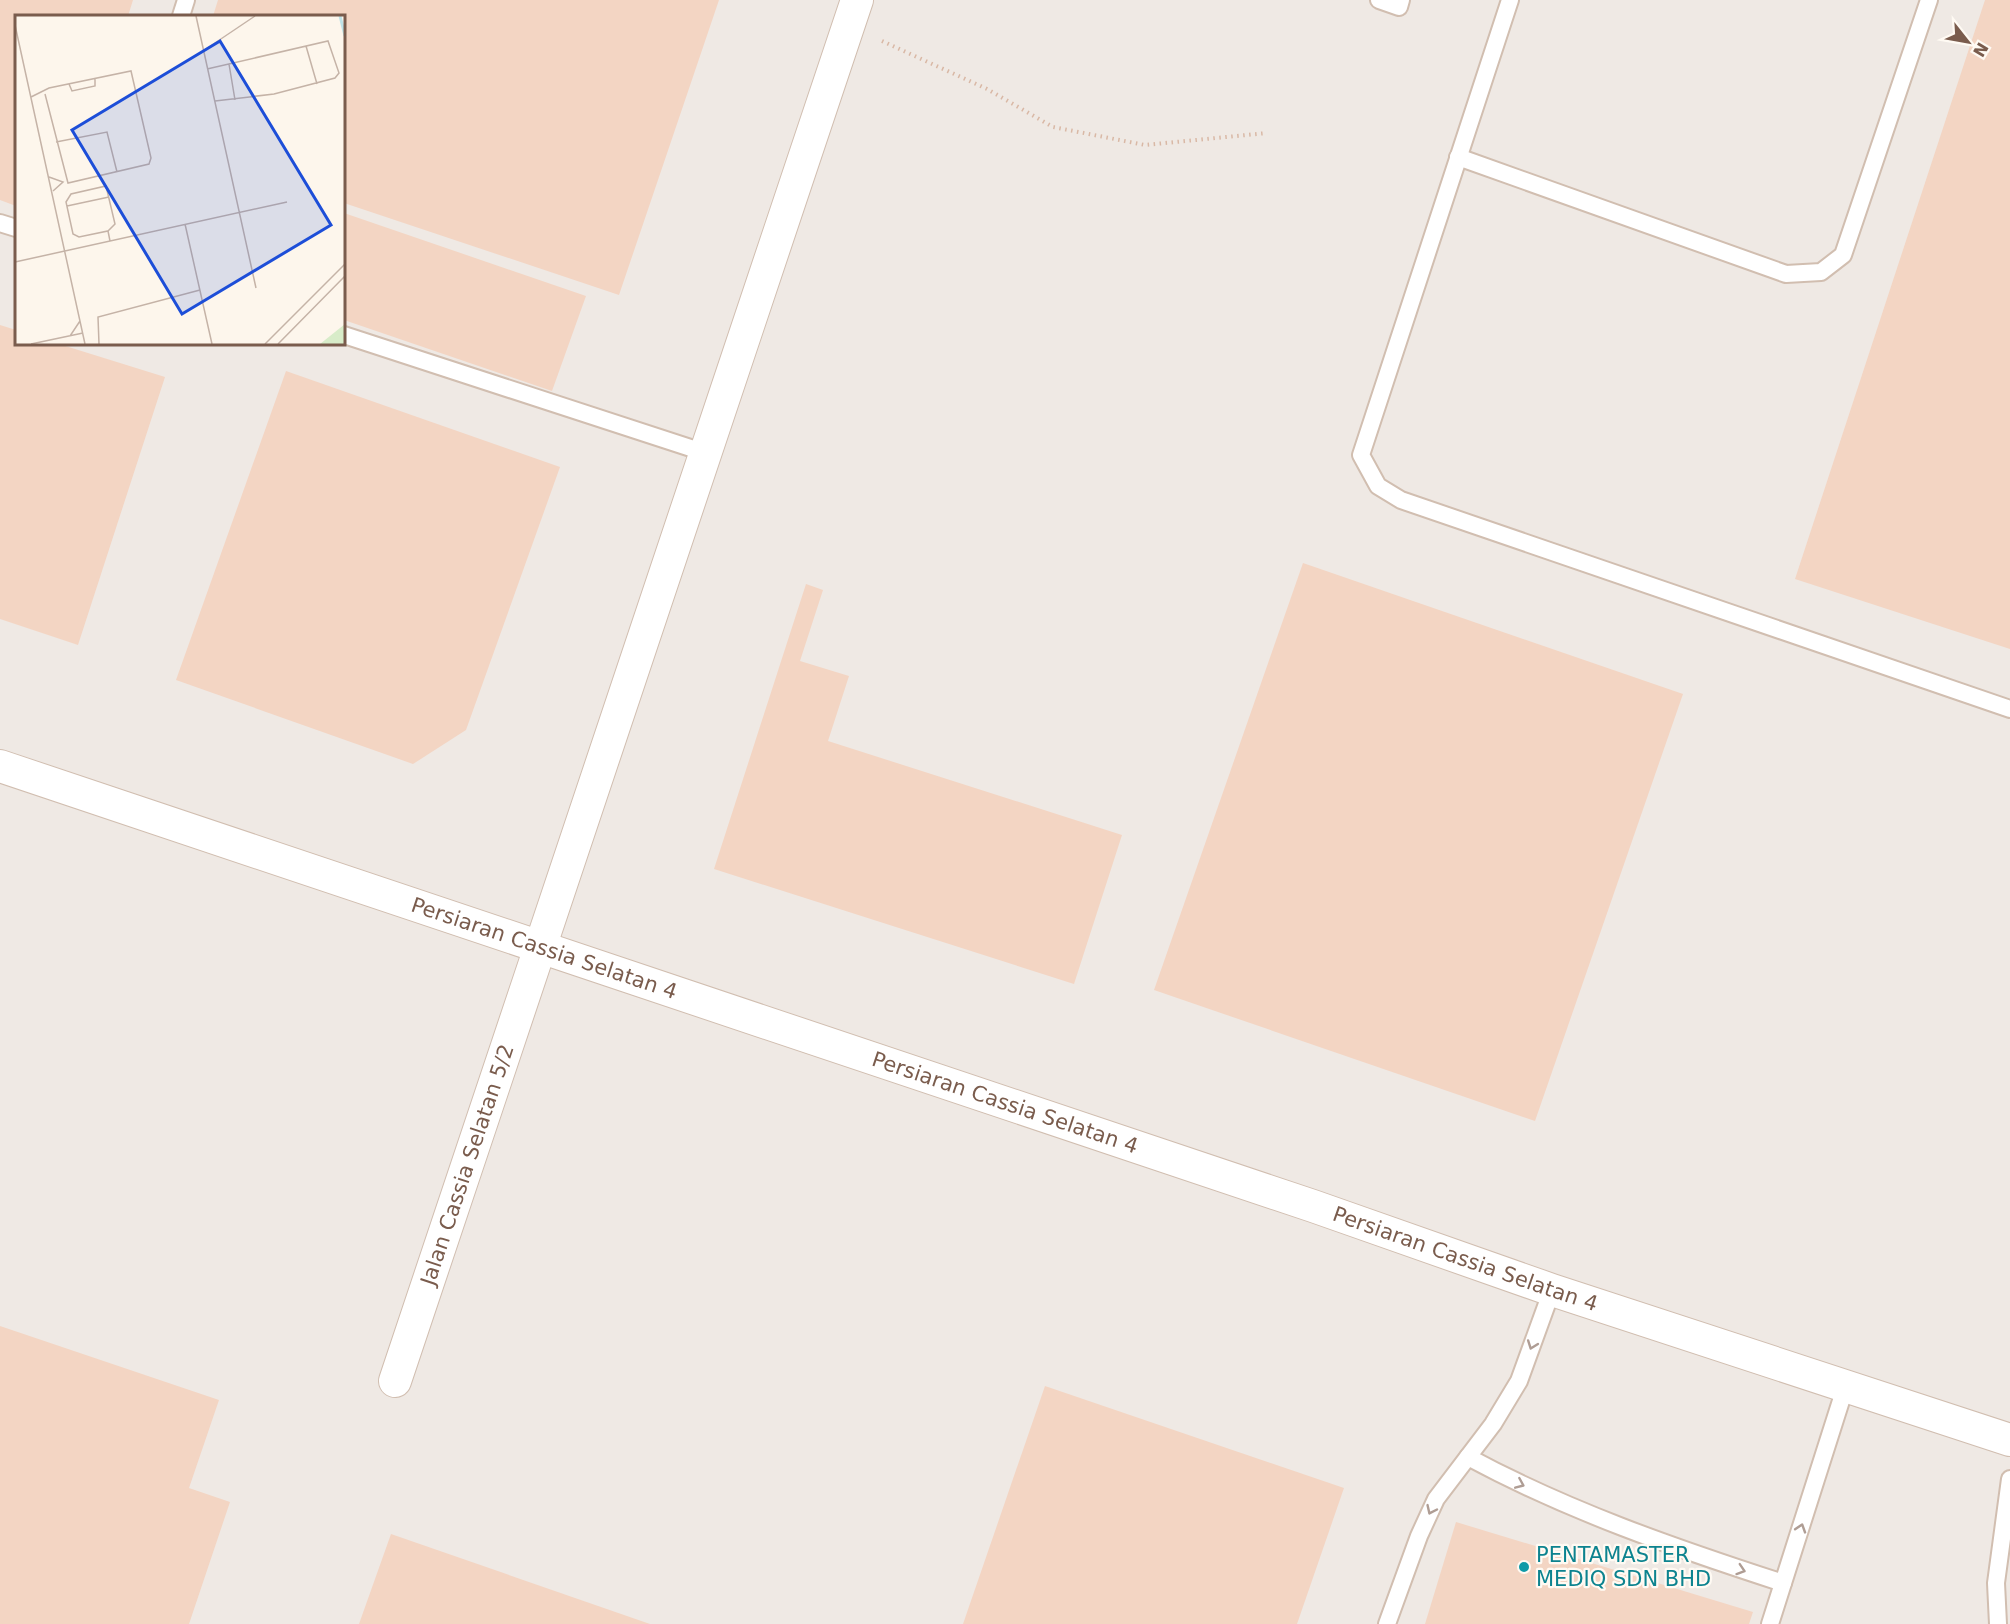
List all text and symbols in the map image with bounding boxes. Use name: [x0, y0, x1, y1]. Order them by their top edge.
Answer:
north arrow: [1938, 12, 1998, 72]
inset map: [15, 15, 345, 345]
text: N: [1969, 39, 1992, 60]
street label: Persiaran Cassia Selatan 4: [408, 893, 680, 1004]
street label: Jalan Cassia Selatan 5/2: [415, 1041, 519, 1290]
street label: Persiaran Cassia Selatan 4: [869, 1047, 1141, 1159]
street label: Persiaran Cassia Selatan 4: [1330, 1202, 1601, 1316]
one-way arrow: [1527, 1339, 1539, 1350]
one-way arrow: [1514, 1477, 1525, 1489]
one-way arrow: [1427, 1504, 1439, 1515]
one-way arrow: [1794, 1523, 1806, 1534]
place label: PENTAMASTER MEDIQ SDN BHD: [1536, 1543, 1711, 1591]
marker: PENTAMASTER MEDIQ SDN BHD: [1517, 1560, 1531, 1574]
one-way arrow: [1735, 1562, 1746, 1575]

